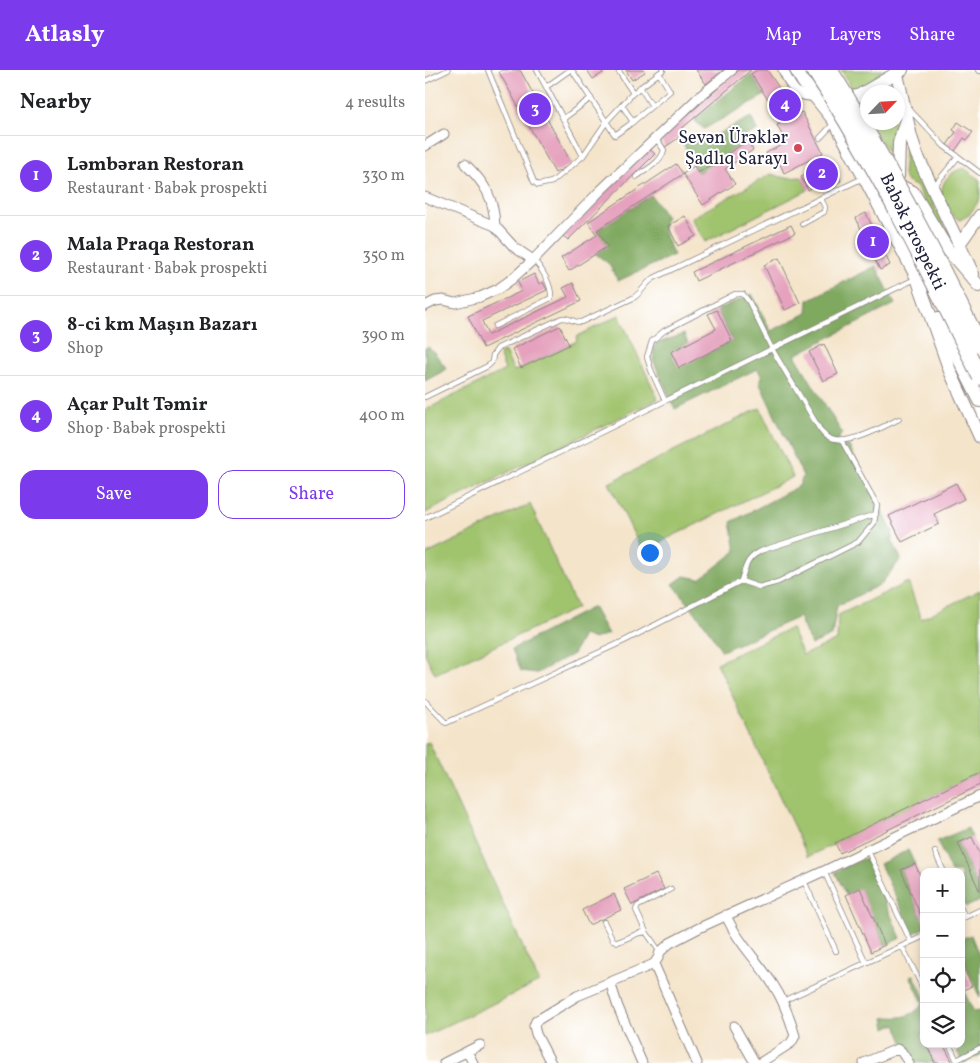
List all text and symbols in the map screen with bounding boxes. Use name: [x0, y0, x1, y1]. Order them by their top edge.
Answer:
text: Atlasly: [25, 18, 104, 52]
text: Map: [765, 23, 801, 48]
text: Layers: [829, 23, 881, 48]
text: Share: [909, 23, 955, 48]
north arrow: [860, 85, 905, 130]
pin: 4: [769, 86, 801, 124]
text: Nearby: [20, 88, 91, 117]
pin: 3: [519, 90, 551, 128]
text: 4 results: [345, 92, 405, 114]
place label: Sevən Ürəklər Şadlıq Sarayı: [678, 126, 788, 172]
marker: Sevən Ürəklər Şadlıq Sarayı: [792, 142, 804, 154]
text: Ləmbəran Restoran: [67, 152, 244, 178]
pin: 2: [806, 155, 838, 193]
text: 1: [33, 165, 39, 187]
text: 330 m: [362, 165, 405, 187]
street label: Babək prospekti: [873, 169, 951, 295]
text: Restaurant · Babək prospekti: [67, 178, 267, 200]
pin: 1: [857, 223, 889, 261]
text: Mala Praqa Restoran: [67, 232, 254, 258]
text: 2: [32, 245, 40, 267]
text: 350 m: [362, 245, 405, 267]
text: Restaurant · Babək prospekti: [67, 258, 267, 280]
text: 8-ci km Maşın Bazarı: [67, 312, 258, 338]
text: 3: [32, 325, 40, 347]
text: 390 m: [362, 325, 405, 347]
text: Shop: [67, 338, 103, 360]
text: Açar Pult Təmir: [67, 392, 207, 418]
text: 4: [31, 405, 41, 427]
text: 400 m: [359, 405, 405, 427]
text: Shop · Babək prospekti: [67, 418, 226, 440]
button: Save: [20, 470, 208, 519]
button: Share: [218, 470, 405, 519]
your location: [637, 540, 663, 566]
map controls: [920, 868, 965, 1048]
button: +: [920, 868, 965, 913]
button: −: [920, 913, 965, 958]
button: locate: [920, 958, 965, 1003]
button: layers: [920, 1003, 965, 1048]

